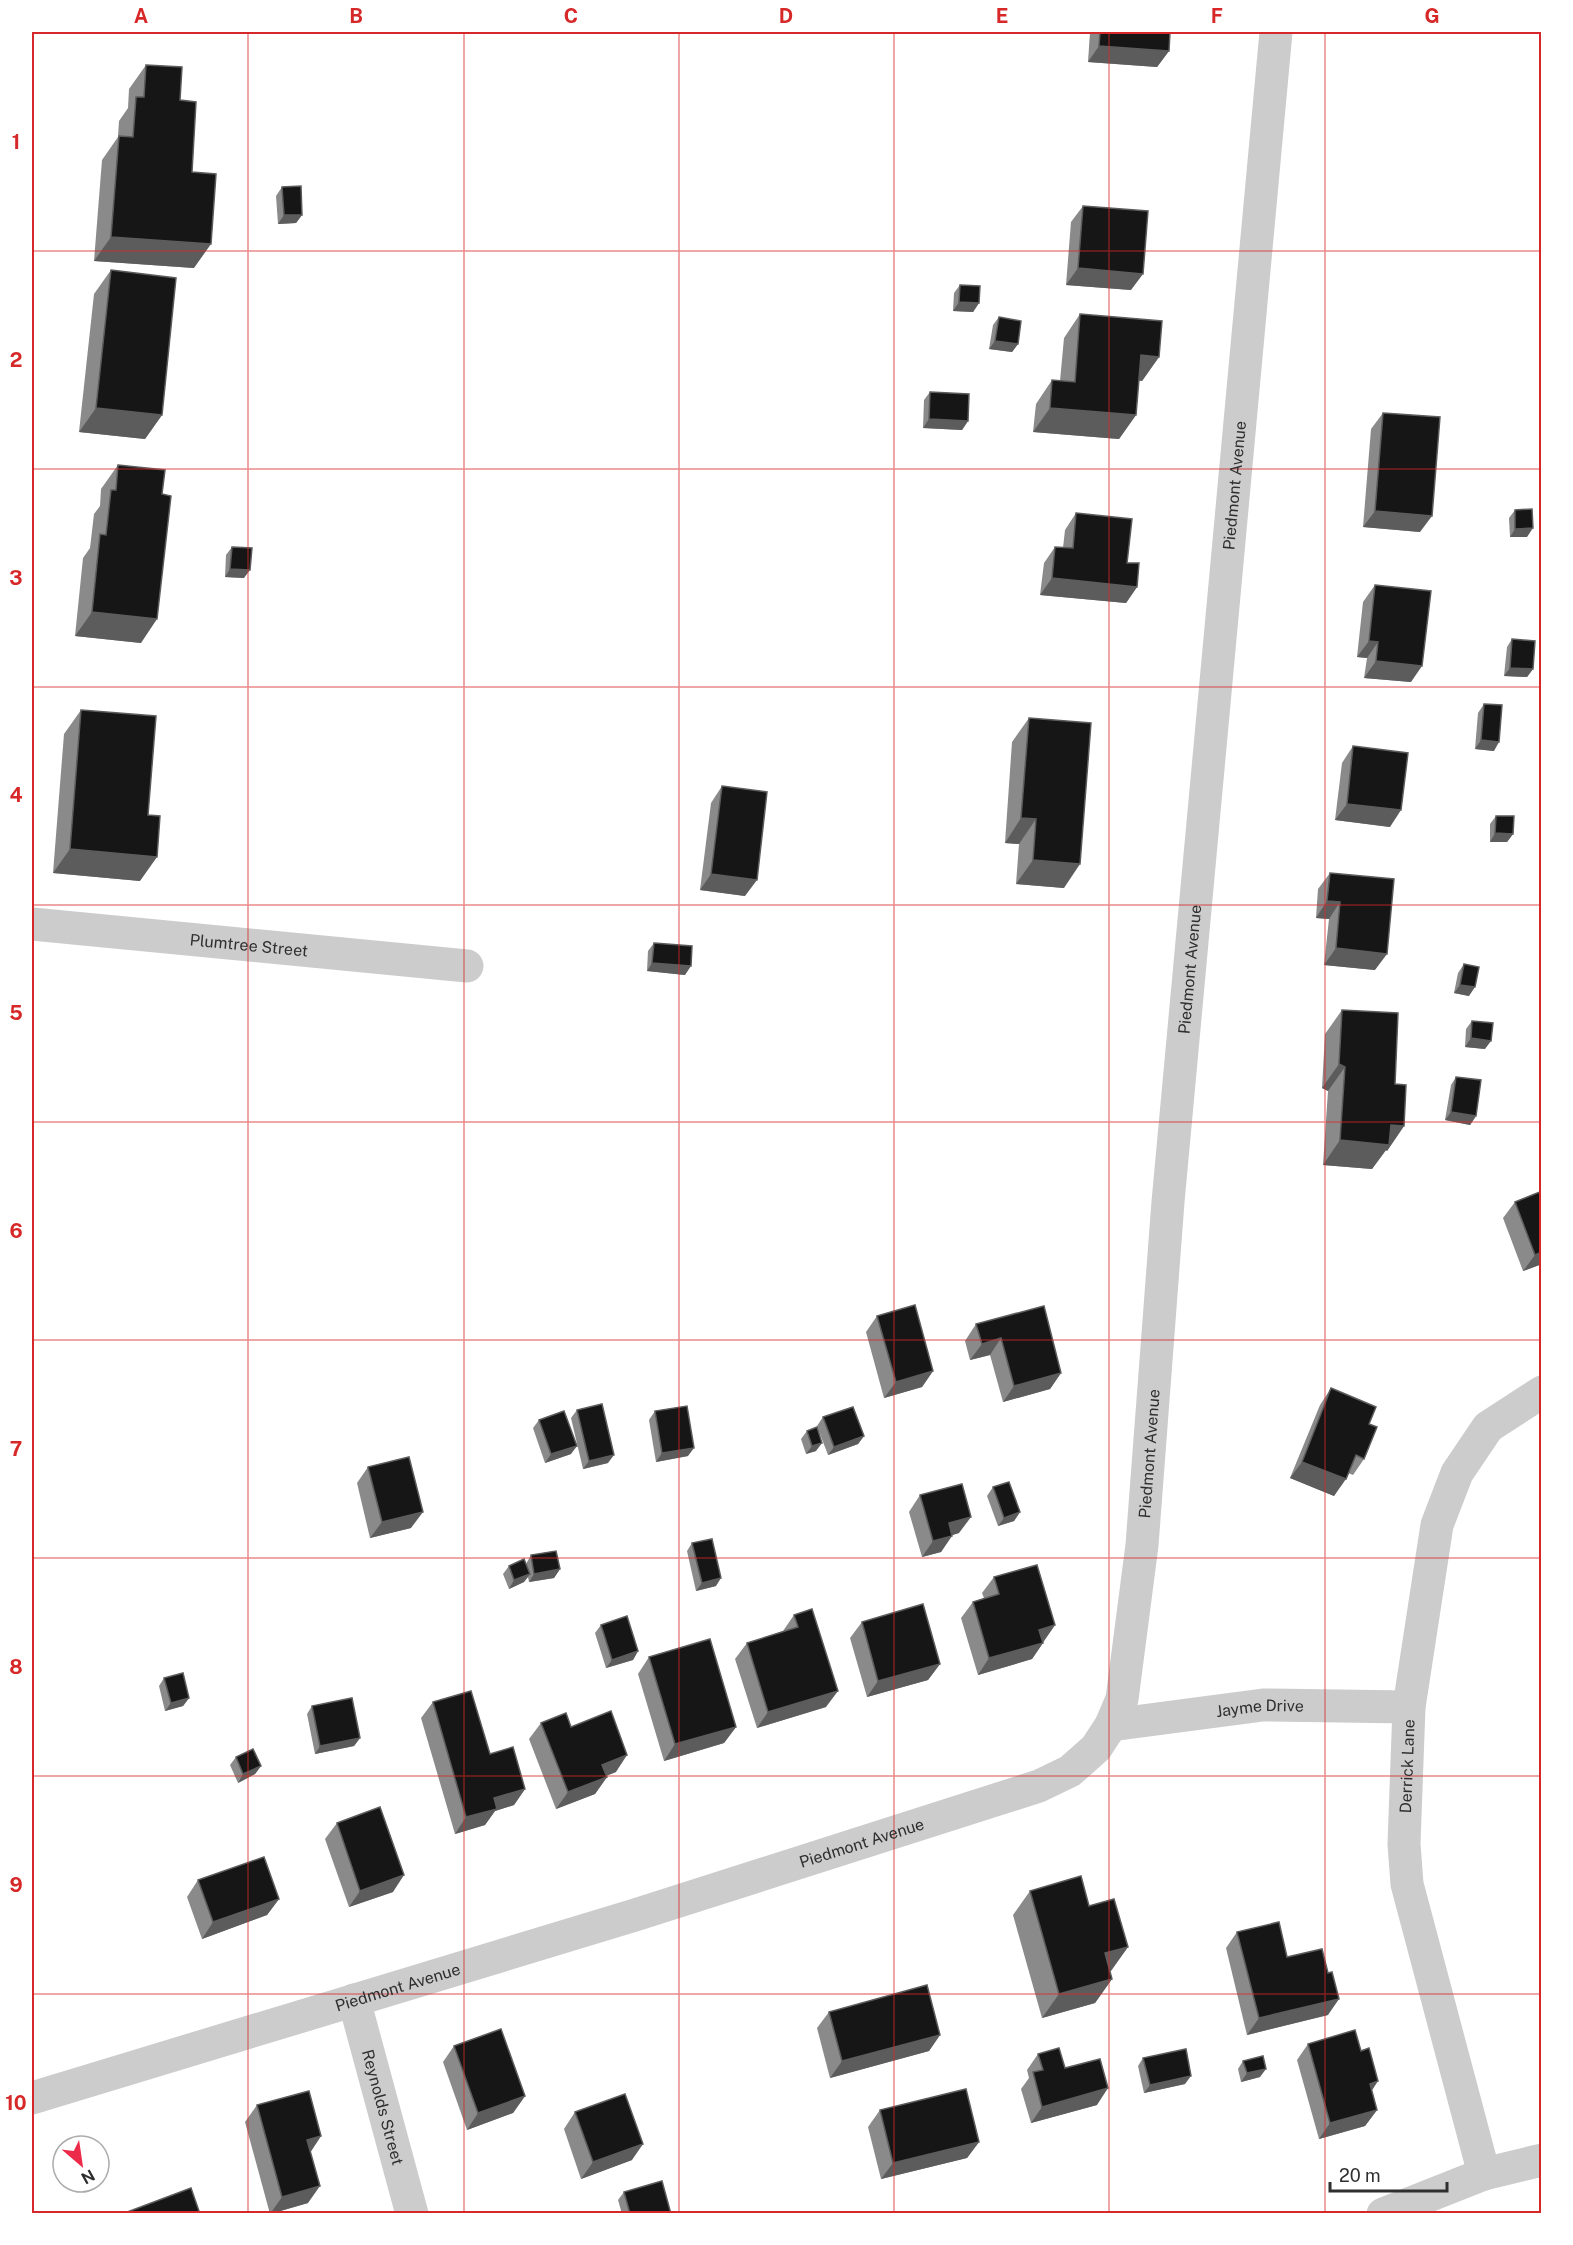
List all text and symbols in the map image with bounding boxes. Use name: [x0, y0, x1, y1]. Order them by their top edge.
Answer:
text: A: [134, 4, 148, 28]
text: B: [349, 4, 363, 28]
text: C: [564, 4, 578, 28]
text: D: [779, 4, 793, 28]
text: E: [996, 4, 1008, 28]
text: F: [1211, 4, 1223, 28]
text: G: [1424, 4, 1440, 28]
text: 1: [12, 130, 20, 154]
text: 2: [10, 348, 22, 372]
street label: Piedmont Avenue: [1219, 420, 1250, 551]
text: 3: [9, 566, 23, 590]
text: 4: [9, 783, 23, 807]
street label: Piedmont Avenue: [1175, 904, 1205, 1035]
street label: Plumtree Street: [189, 930, 309, 961]
text: 5: [9, 1001, 23, 1025]
text: 6: [9, 1219, 23, 1243]
street label: Piedmont Avenue: [1135, 1388, 1164, 1519]
text: 7: [10, 1437, 22, 1461]
text: 8: [9, 1655, 23, 1679]
street label: Jayme Drive: [1215, 1696, 1304, 1721]
street label: Derrick Lane: [1396, 1719, 1419, 1814]
street label: Piedmont Avenue: [797, 1814, 926, 1872]
text: 9: [9, 1873, 23, 1897]
street label: Piedmont Avenue: [333, 1960, 463, 2015]
street label: Reynolds Street: [358, 2047, 407, 2167]
text: 10: [5, 2091, 27, 2115]
north arrow: [51, 2134, 111, 2194]
scale bar: [1330, 2155, 1447, 2193]
text: N: [78, 2165, 98, 2188]
text: 20 m: [1339, 2165, 1381, 2186]

